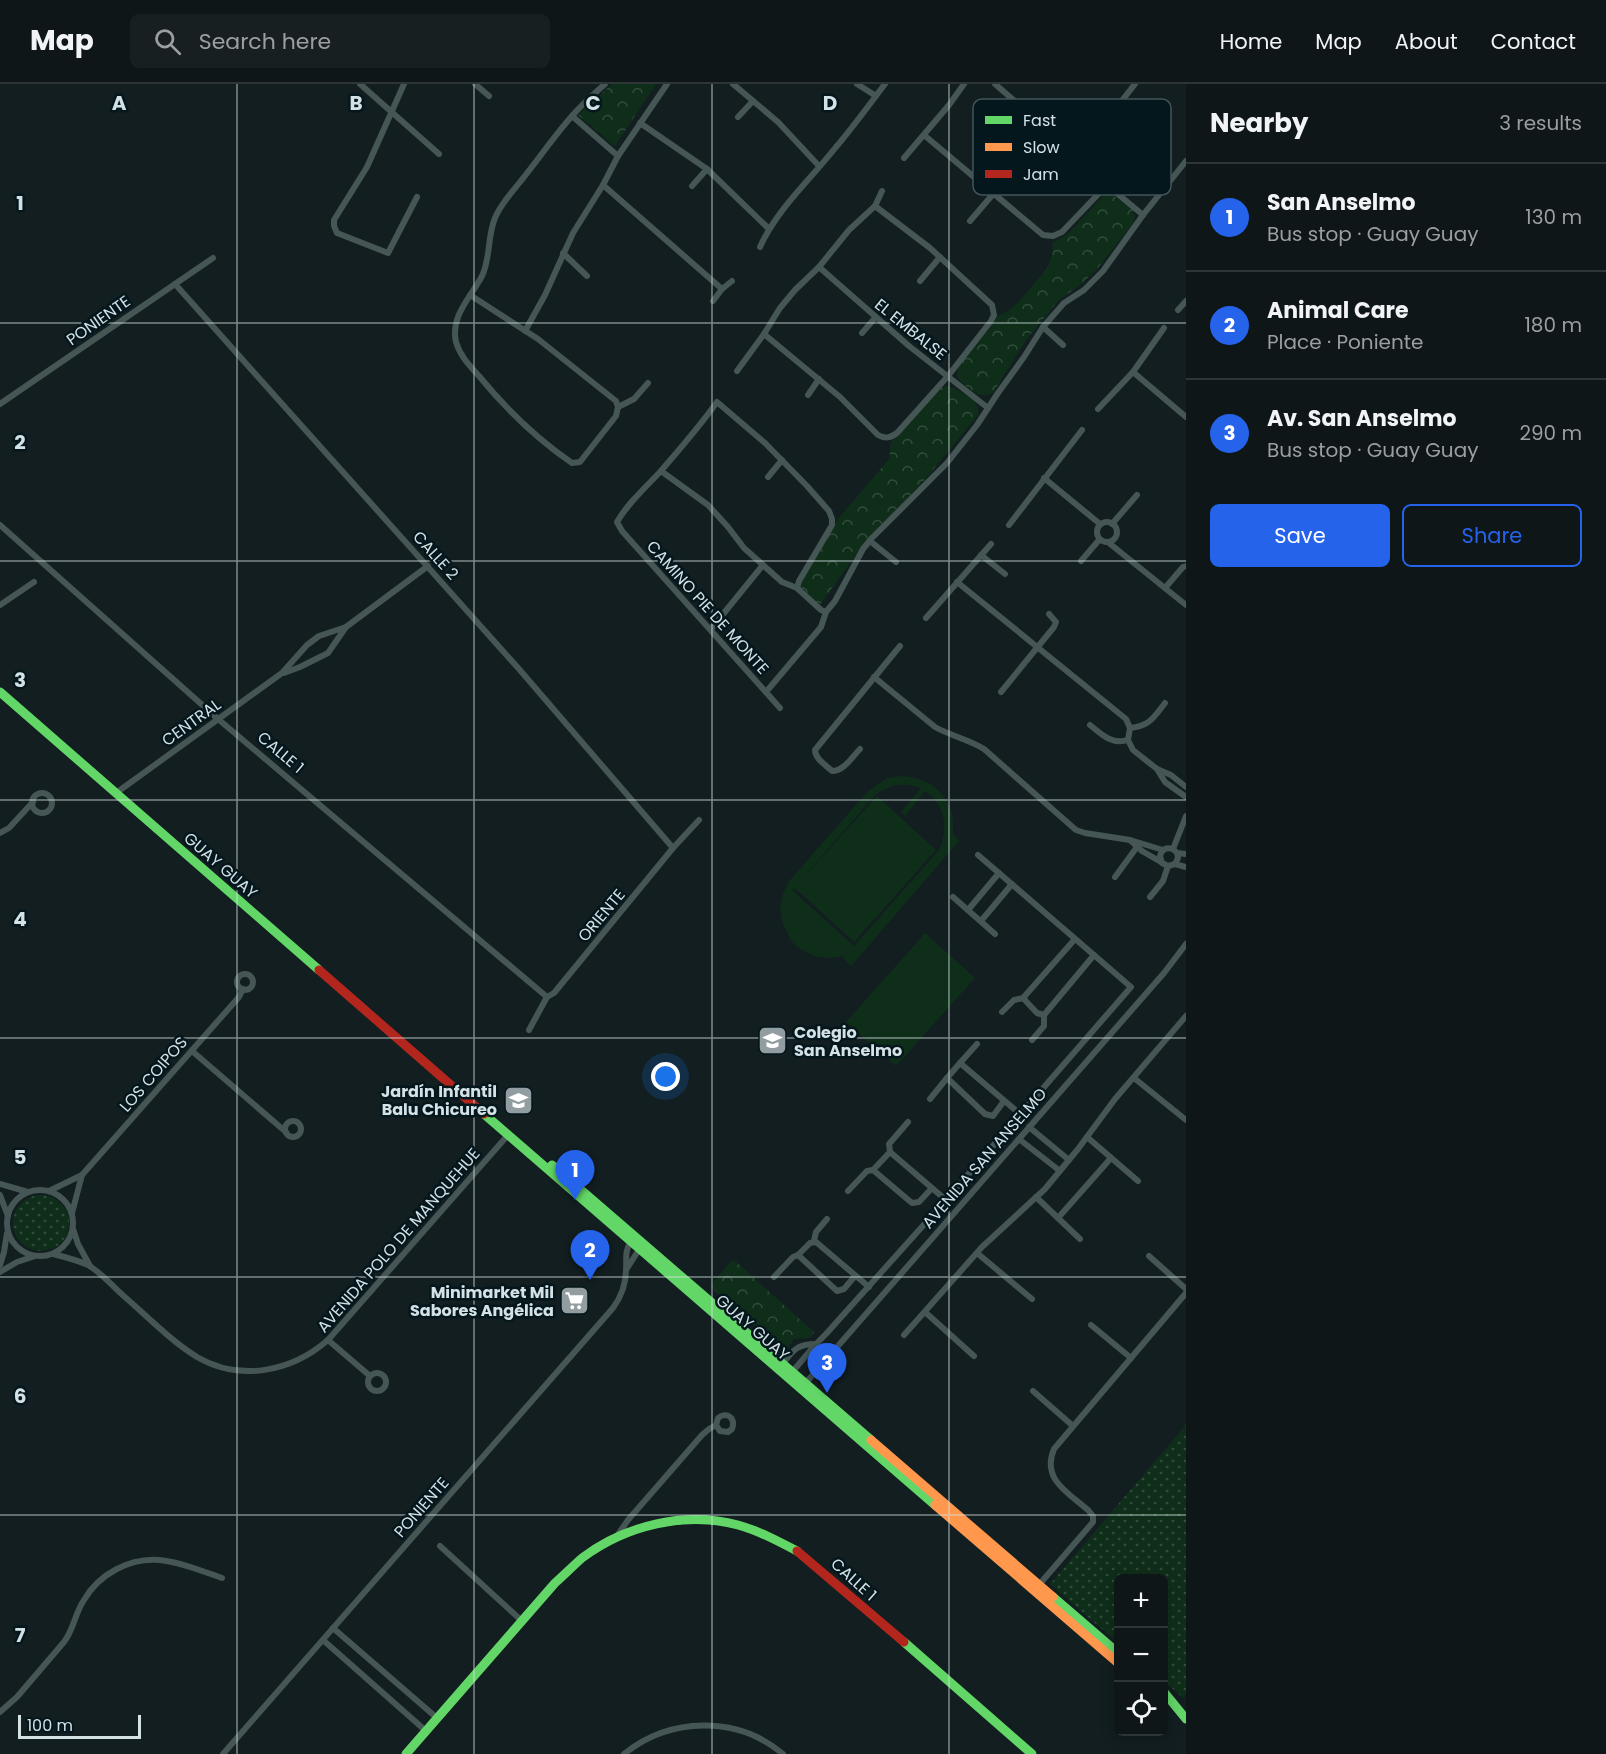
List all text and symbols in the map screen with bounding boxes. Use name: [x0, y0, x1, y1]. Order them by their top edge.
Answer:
search box: [130, 14, 550, 68]
text: Map: [30, 21, 94, 60]
icon: search: [151, 25, 184, 58]
text: Search here: [199, 26, 331, 57]
text: Home: [1220, 27, 1282, 56]
text: Map: [1315, 27, 1362, 56]
text: About: [1395, 27, 1458, 56]
text: Contact: [1491, 27, 1576, 56]
text: A: [112, 89, 127, 117]
text: B: [349, 89, 363, 117]
text: C: [585, 89, 601, 117]
text: D: [823, 89, 837, 117]
legend: [973, 99, 1171, 195]
text: Nearby: [1210, 105, 1308, 141]
text: Fast: [1023, 109, 1056, 132]
text: 3 results: [1499, 109, 1582, 137]
text: Slow: [1023, 136, 1060, 159]
text: Jam: [1023, 163, 1059, 186]
text: San Anselmo: [1267, 187, 1416, 218]
text: 1: [16, 189, 24, 217]
text: 1: [1226, 203, 1233, 231]
text: 130 m: [1525, 203, 1582, 231]
text: Bus stop · Guay Guay: [1267, 220, 1478, 248]
street label: PONIENTE: [62, 290, 135, 351]
street label: EL EMBALSE: [870, 293, 952, 366]
text: Animal Care: [1267, 295, 1409, 326]
text: 2: [1224, 311, 1235, 339]
text: 180 m: [1524, 311, 1582, 339]
text: Place · Poniente: [1267, 328, 1423, 356]
text: Av. San Anselmo: [1267, 403, 1457, 434]
text: 3: [1223, 419, 1236, 447]
text: 290 m: [1519, 419, 1582, 447]
text: 2: [14, 428, 26, 456]
text: Bus stop · Guay Guay: [1267, 436, 1478, 464]
button: Save: [1210, 504, 1390, 567]
button: Share: [1402, 504, 1582, 567]
street label: CALLE 2: [407, 526, 464, 585]
street label: CAMINO PIE DE MONTE: [641, 535, 774, 679]
text: 3: [14, 666, 26, 694]
street label: CENTRAL: [157, 693, 226, 752]
street label: CALLE 1: [252, 726, 309, 779]
street label: GUAY GUAY: [179, 827, 263, 904]
street label: ORIENTE: [572, 884, 630, 947]
text: 4: [13, 905, 27, 933]
place label: Colegio San Anselmo: [794, 1021, 902, 1062]
school or university icon: Colegio San Anselmo: [757, 1025, 789, 1057]
street label: LOS COIPOS: [114, 1032, 193, 1117]
your location: [651, 1062, 680, 1091]
place label: Jardín Infantil Balu Chicureo: [381, 1080, 497, 1121]
street label: AVENIDA SAN ANSELMO: [917, 1083, 1052, 1234]
school or university icon: Jardín Infantil Balu Chicureo: [502, 1084, 534, 1116]
text: 5: [14, 1143, 27, 1171]
street label: AVENIDA POLO DE MANQUEHUE: [312, 1143, 485, 1338]
pin: 1: [556, 1150, 594, 1200]
pin: 2: [570, 1230, 610, 1280]
place label: Minimarket Mil Sabores Angélica: [410, 1281, 554, 1322]
supermarket icon: Minimarket Mil Sabores Angélica: [559, 1285, 591, 1317]
street label: GUAY GUAY: [711, 1289, 795, 1366]
pin: 3: [808, 1344, 846, 1393]
text: 6: [14, 1382, 26, 1410]
street label: PONIENTE: [389, 1472, 454, 1543]
street label: CALLE 1: [826, 1553, 882, 1606]
map controls: [1114, 1574, 1168, 1736]
button: +: [1114, 1574, 1168, 1628]
text: 7: [15, 1621, 26, 1649]
button: −: [1114, 1628, 1168, 1682]
button: locate: [1114, 1682, 1168, 1736]
scale bar: [18, 1712, 141, 1740]
text: 100 m: [27, 1714, 73, 1737]

